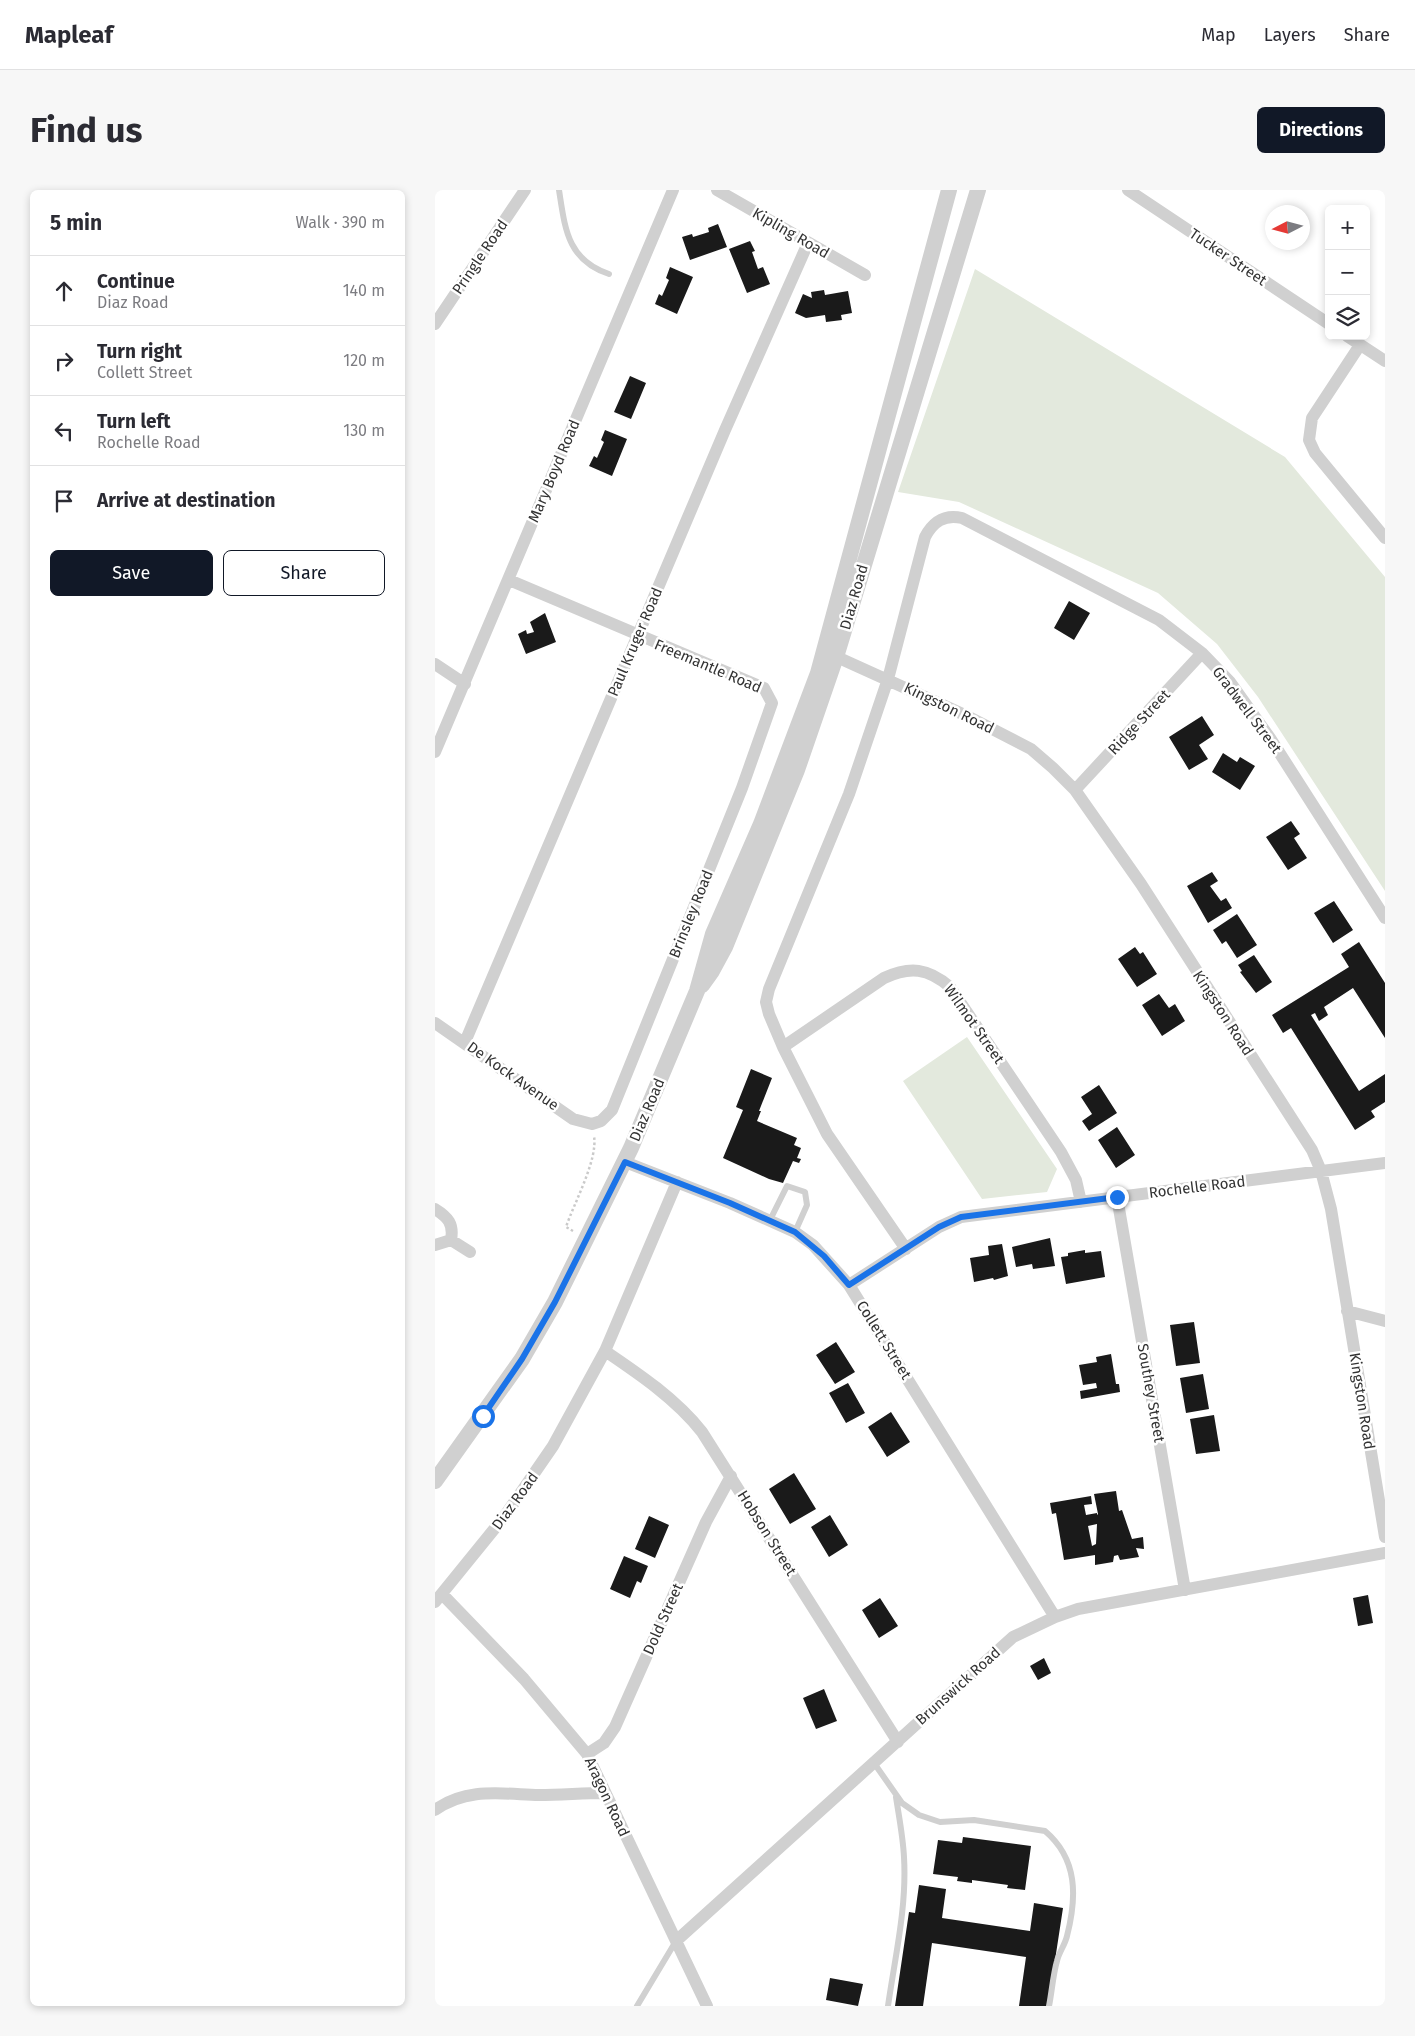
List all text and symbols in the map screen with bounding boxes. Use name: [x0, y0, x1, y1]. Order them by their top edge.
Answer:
text: Mapleaf: [25, 21, 113, 49]
text: Map: [1201, 24, 1236, 46]
text: Layers: [1264, 24, 1316, 46]
text: Share: [1344, 24, 1390, 46]
button: Directions: [1257, 107, 1385, 153]
text: Find us: [30, 109, 142, 151]
street label: Kipling Road: [749, 204, 833, 262]
north arrow: [1265, 205, 1310, 250]
map controls: [1325, 205, 1370, 340]
button: +: [1325, 205, 1370, 250]
text: 5 min: [50, 210, 102, 236]
text: Walk · 390 m: [295, 213, 385, 232]
street label: Pringle Road: [448, 216, 512, 298]
street label: Tucker Street: [1186, 225, 1271, 290]
button: −: [1325, 250, 1370, 295]
text: Continue: [97, 270, 175, 293]
icon: ahead: [50, 277, 78, 305]
text: 140 m: [343, 281, 385, 300]
text: Diaz Road: [97, 293, 169, 312]
button: layers: [1325, 295, 1370, 340]
text: Turn right: [97, 340, 182, 363]
icon: right: [50, 347, 78, 375]
text: 120 m: [343, 351, 385, 370]
text: Collett Street: [97, 363, 192, 382]
text: Turn left: [97, 410, 171, 433]
icon: left: [50, 417, 78, 445]
street label: Mary Boyd Road: [524, 417, 584, 525]
text: 130 m: [343, 421, 385, 440]
text: Rochelle Road: [97, 433, 201, 452]
icon: arrive: [50, 487, 78, 515]
text: Arrive at destination: [97, 489, 276, 512]
button: Save: [50, 550, 213, 596]
button: Share: [223, 550, 385, 596]
street label: Diaz Road: [836, 562, 872, 632]
street label: Paul Kruger Road: [604, 585, 666, 699]
street label: Freemantle Road: [652, 635, 764, 697]
street label: Gradwell Street: [1208, 663, 1286, 758]
street label: Kingston Road: [901, 678, 997, 738]
street label: Ridge Street: [1104, 685, 1174, 758]
street label: Brinsley Road: [665, 867, 717, 961]
street label: Kingston Road: [1189, 967, 1257, 1059]
street label: Wilmot Street: [940, 981, 1008, 1068]
street label: De Kock Avenue: [464, 1038, 562, 1114]
street label: Diaz Road: [626, 1076, 668, 1144]
street label: Rochelle Road: [1148, 1172, 1246, 1202]
route end: [1106, 1186, 1129, 1209]
street label: Collett Street: [853, 1297, 916, 1383]
street label: Southey Street: [1133, 1342, 1169, 1444]
street label: Kingston Road: [1345, 1351, 1379, 1451]
route start: [472, 1405, 495, 1428]
street label: Diaz Road: [488, 1469, 542, 1533]
street label: Hobson Street: [734, 1487, 801, 1579]
street label: Dold Street: [639, 1580, 687, 1658]
street label: Brunswick Road: [912, 1643, 1004, 1729]
street label: Aragon Road: [581, 1754, 633, 1840]

